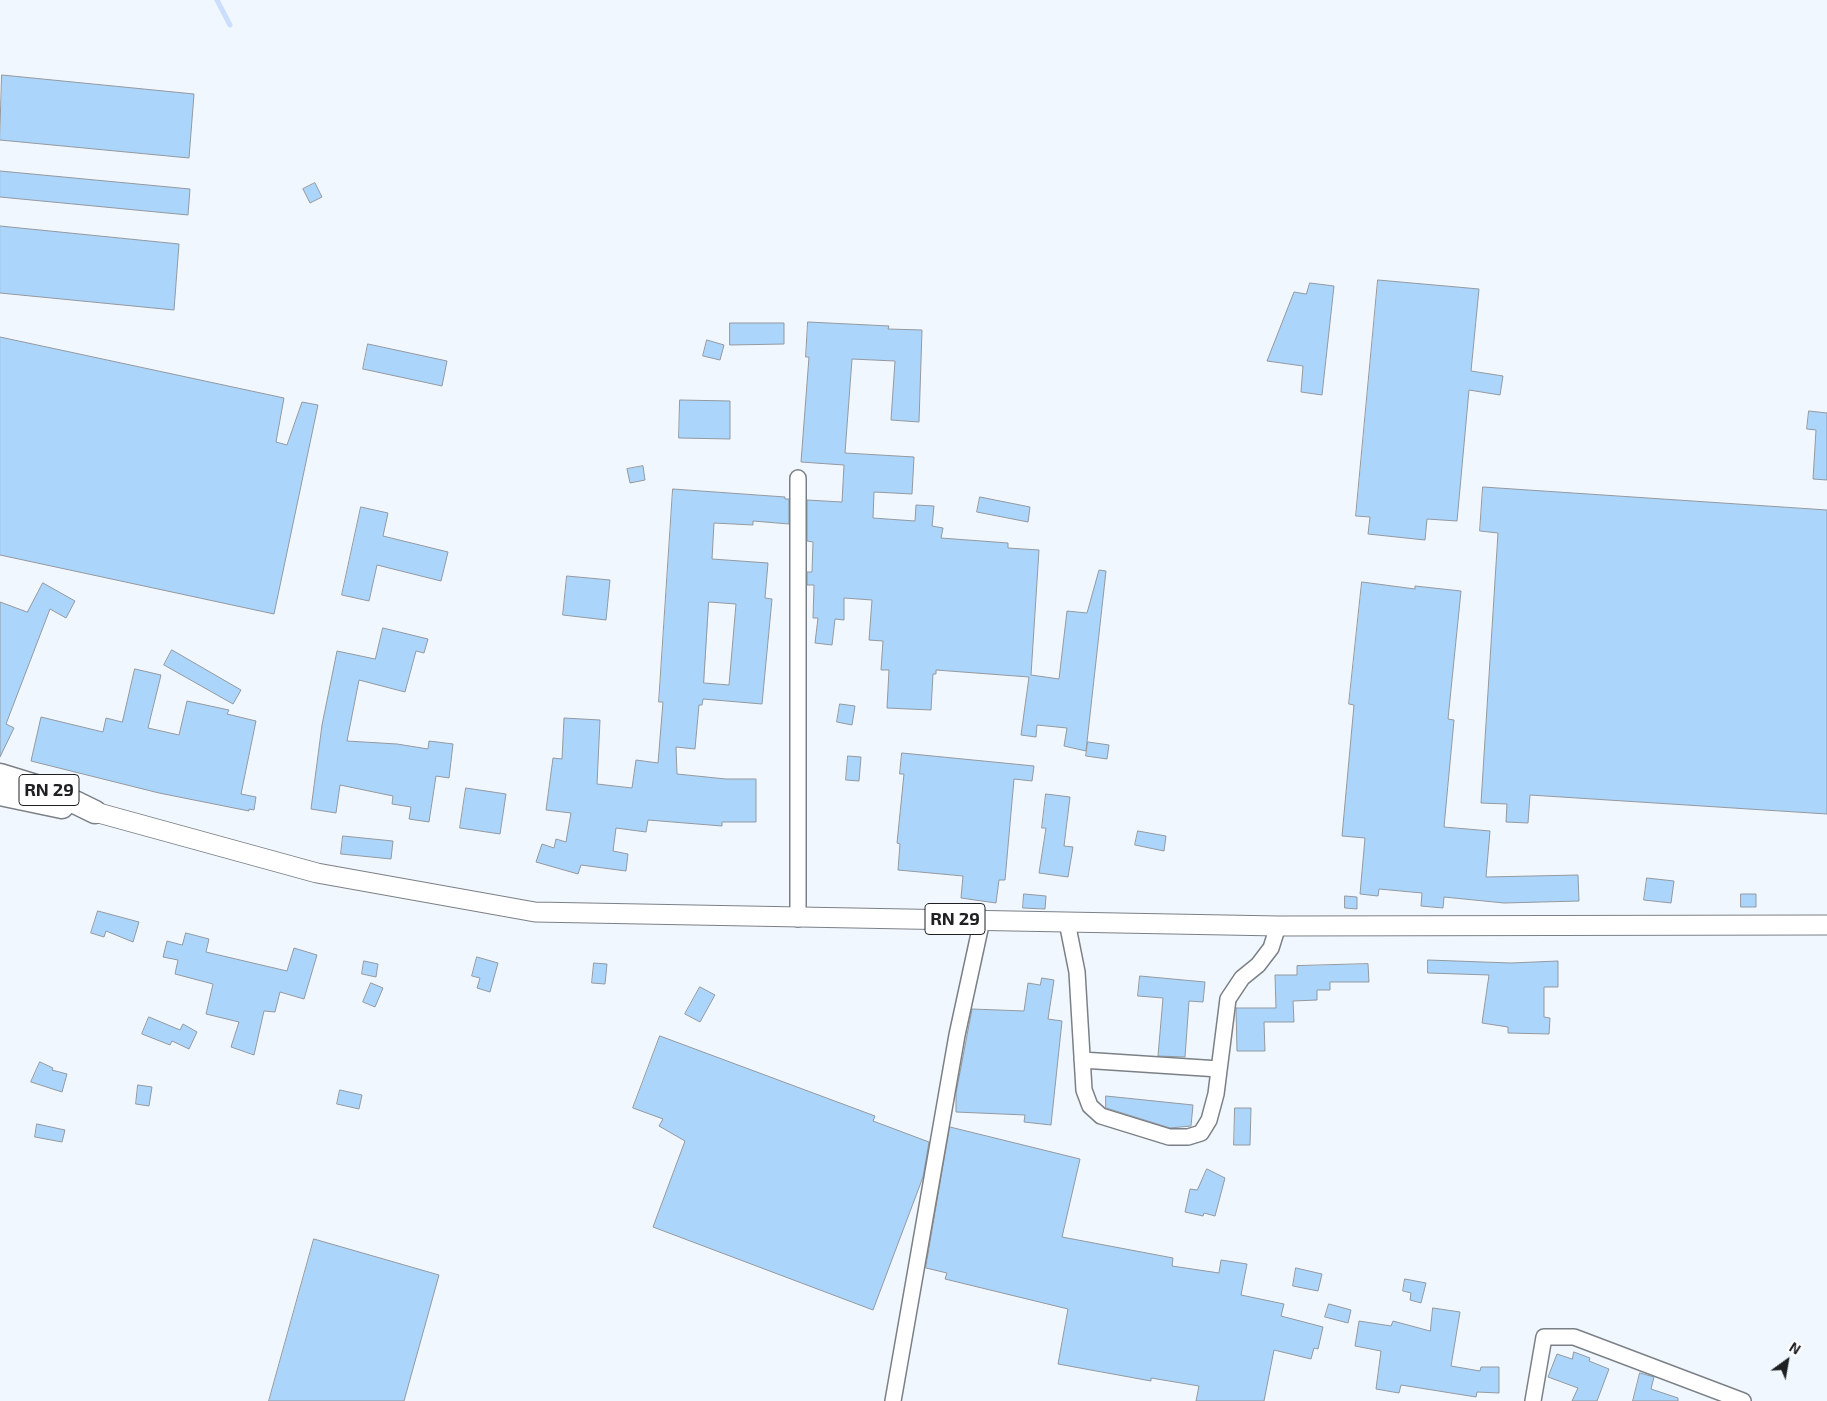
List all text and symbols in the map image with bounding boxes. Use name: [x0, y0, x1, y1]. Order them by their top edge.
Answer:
road number: RN 29: [19, 774, 79, 806]
road number: RN 29: [925, 904, 985, 934]
north arrow: [1762, 1336, 1812, 1386]
text: N: [1786, 1338, 1804, 1358]

